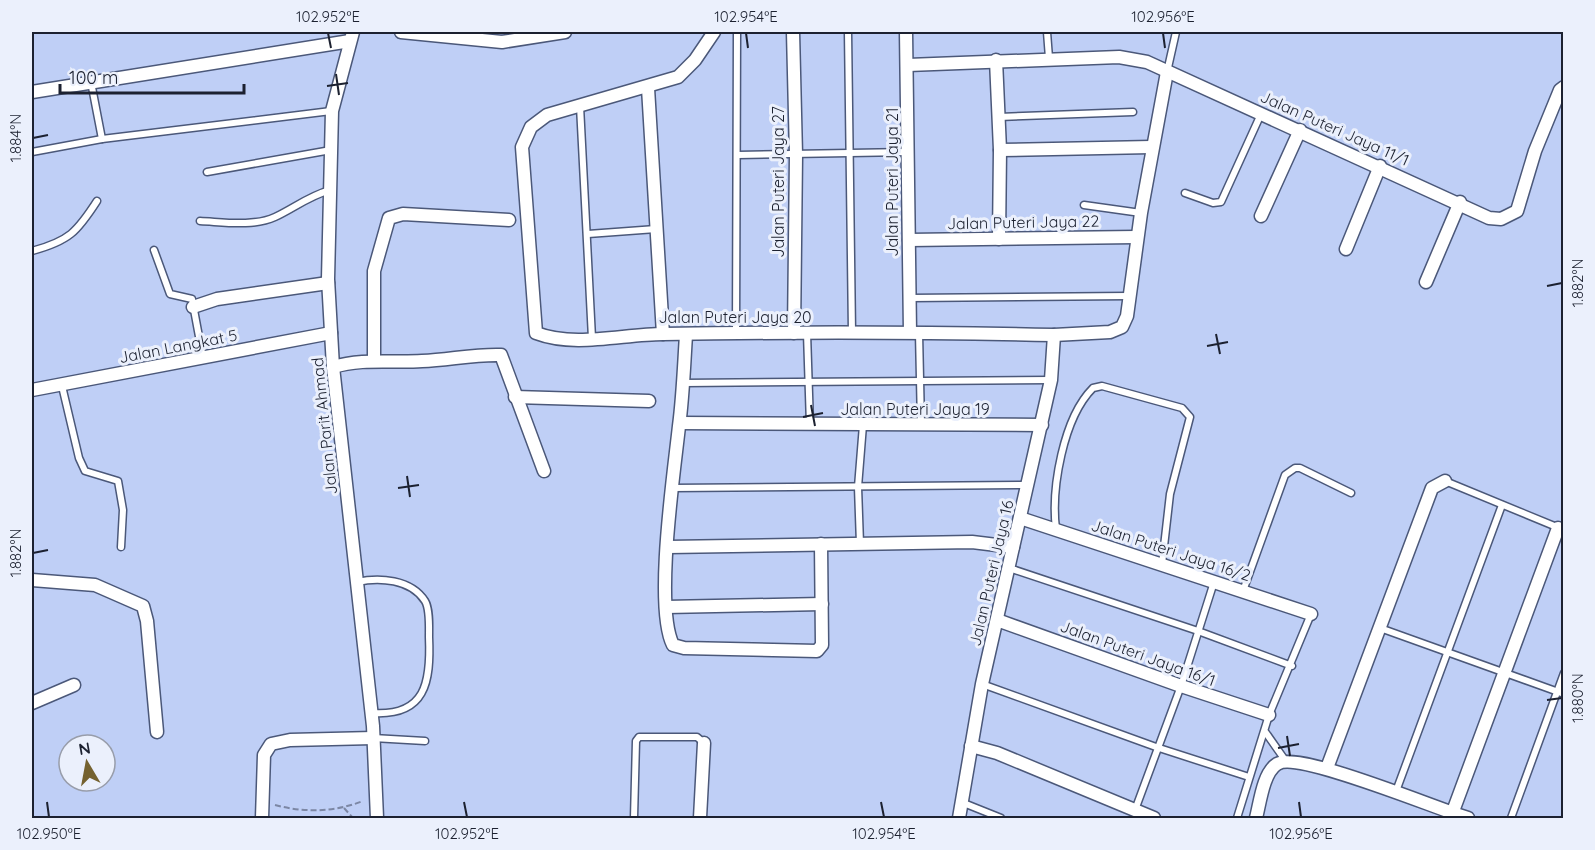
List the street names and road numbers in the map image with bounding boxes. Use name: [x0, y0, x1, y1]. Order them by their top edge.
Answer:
street label: Jalan Puteri Jaya 11/1: [1257, 86, 1413, 170]
street label: Jalan Puteri Jaya 27: [768, 106, 788, 258]
street label: Jalan Puteri Jaya 21: [882, 107, 902, 257]
street label: Jalan Puteri Jaya 22: [947, 211, 1100, 233]
street label: Jalan Puteri Jaya 20: [658, 307, 812, 327]
street label: Jalan Langkat 5: [117, 325, 239, 367]
street label: Jalan Parit Ahmad: [307, 356, 341, 496]
street label: Jalan Puteri Jaya 19: [840, 399, 990, 419]
street label: Jalan Puteri Jaya 16: [964, 498, 1018, 648]
street label: Jalan Puteri Jaya 16/2: [1089, 515, 1253, 585]
street label: Jalan Puteri Jaya 16/1: [1058, 616, 1218, 690]

